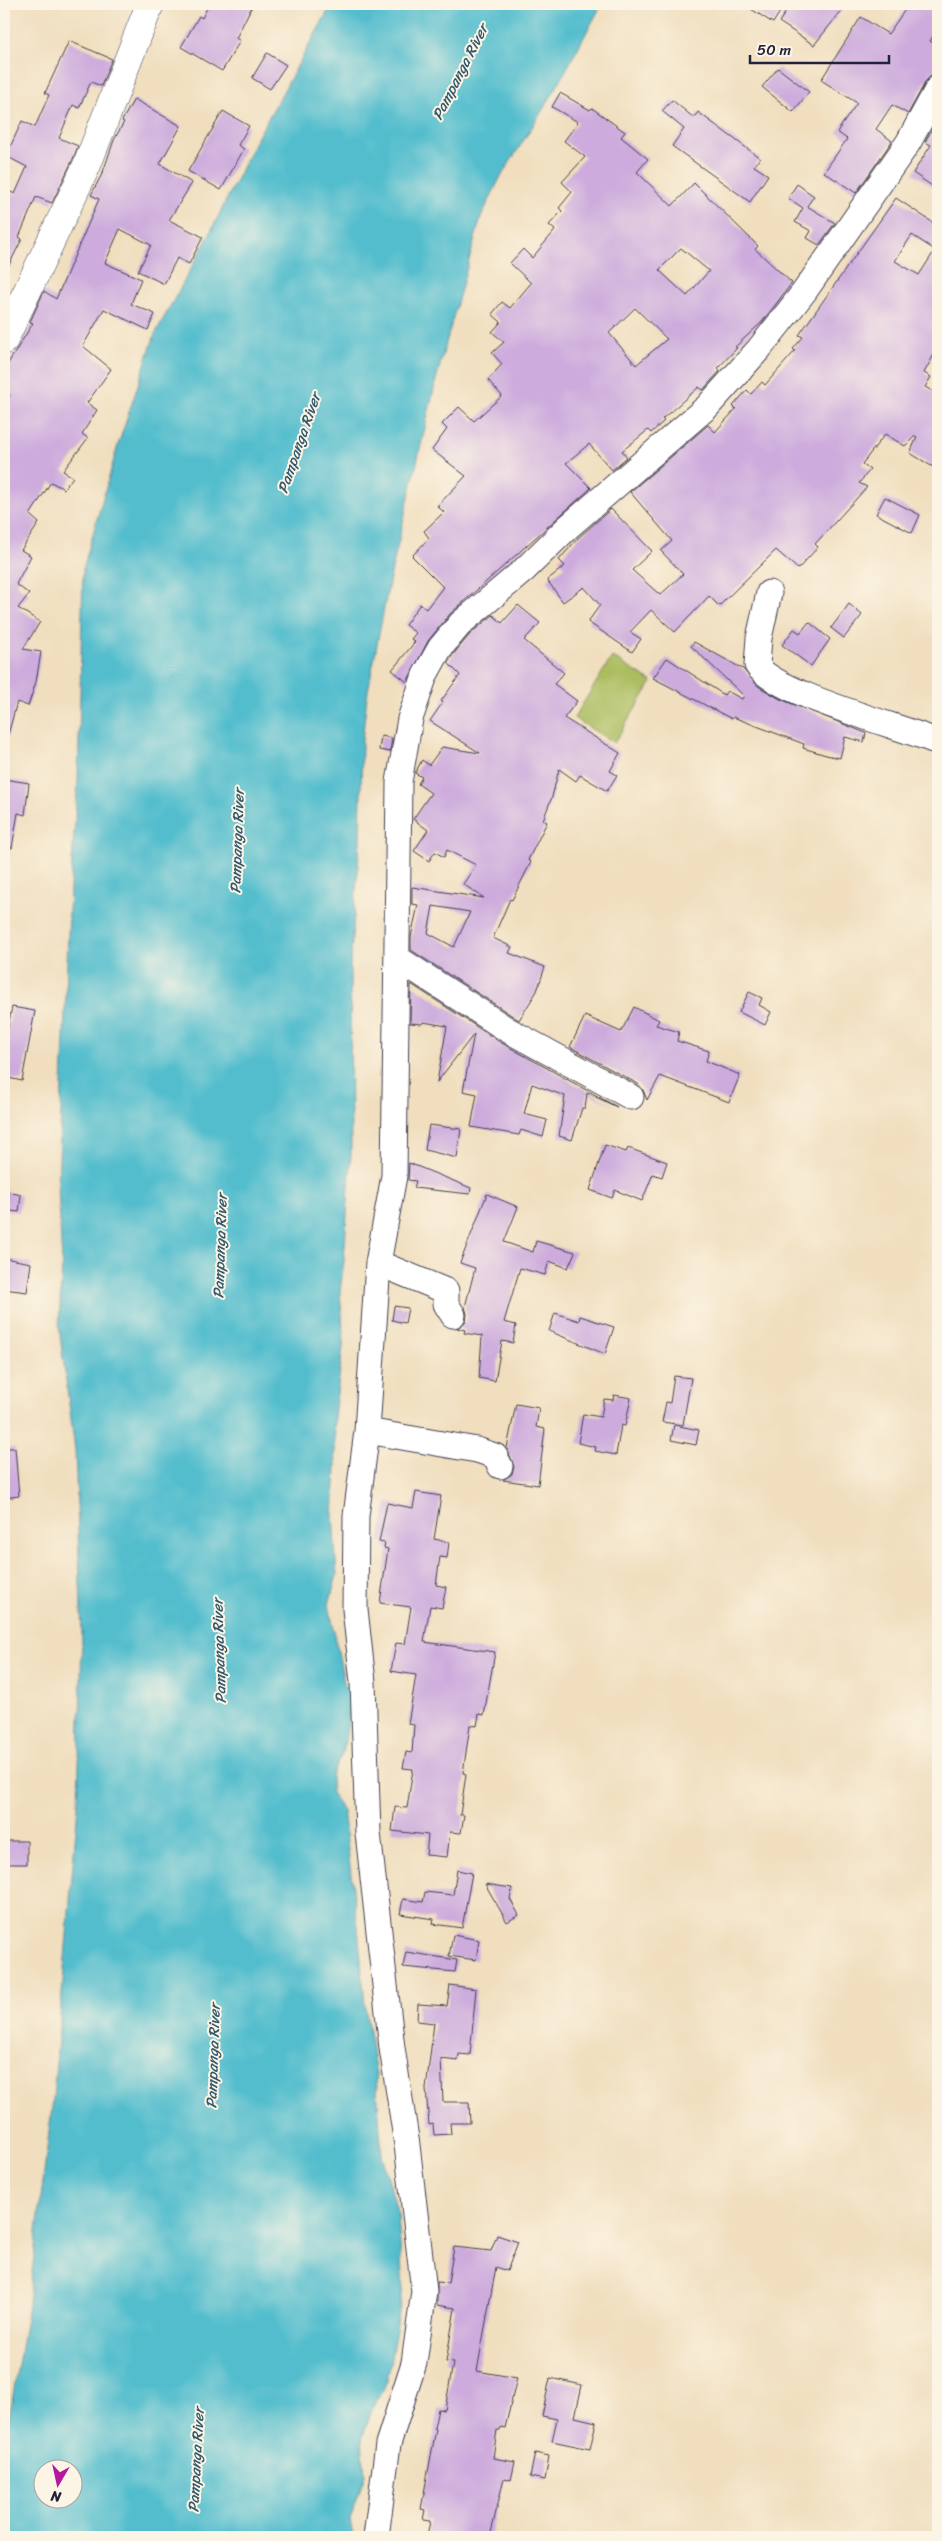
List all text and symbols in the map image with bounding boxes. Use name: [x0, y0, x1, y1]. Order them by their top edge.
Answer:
water label: Pampanga River: [425, 17, 497, 125]
scale bar: [750, 32, 888, 64]
text: 50 m: [757, 37, 792, 63]
water label: Pampanga River: [270, 387, 329, 497]
water label: Pampanga River: [222, 785, 252, 894]
water label: Pampanga River: [205, 1190, 235, 1299]
water label: Pampanga River: [204, 1595, 234, 1704]
water label: Pampanga River: [198, 2000, 228, 2109]
water label: Pampanga River: [180, 2404, 212, 2513]
north arrow: [32, 2458, 82, 2508]
text: N: [49, 2483, 64, 2510]

